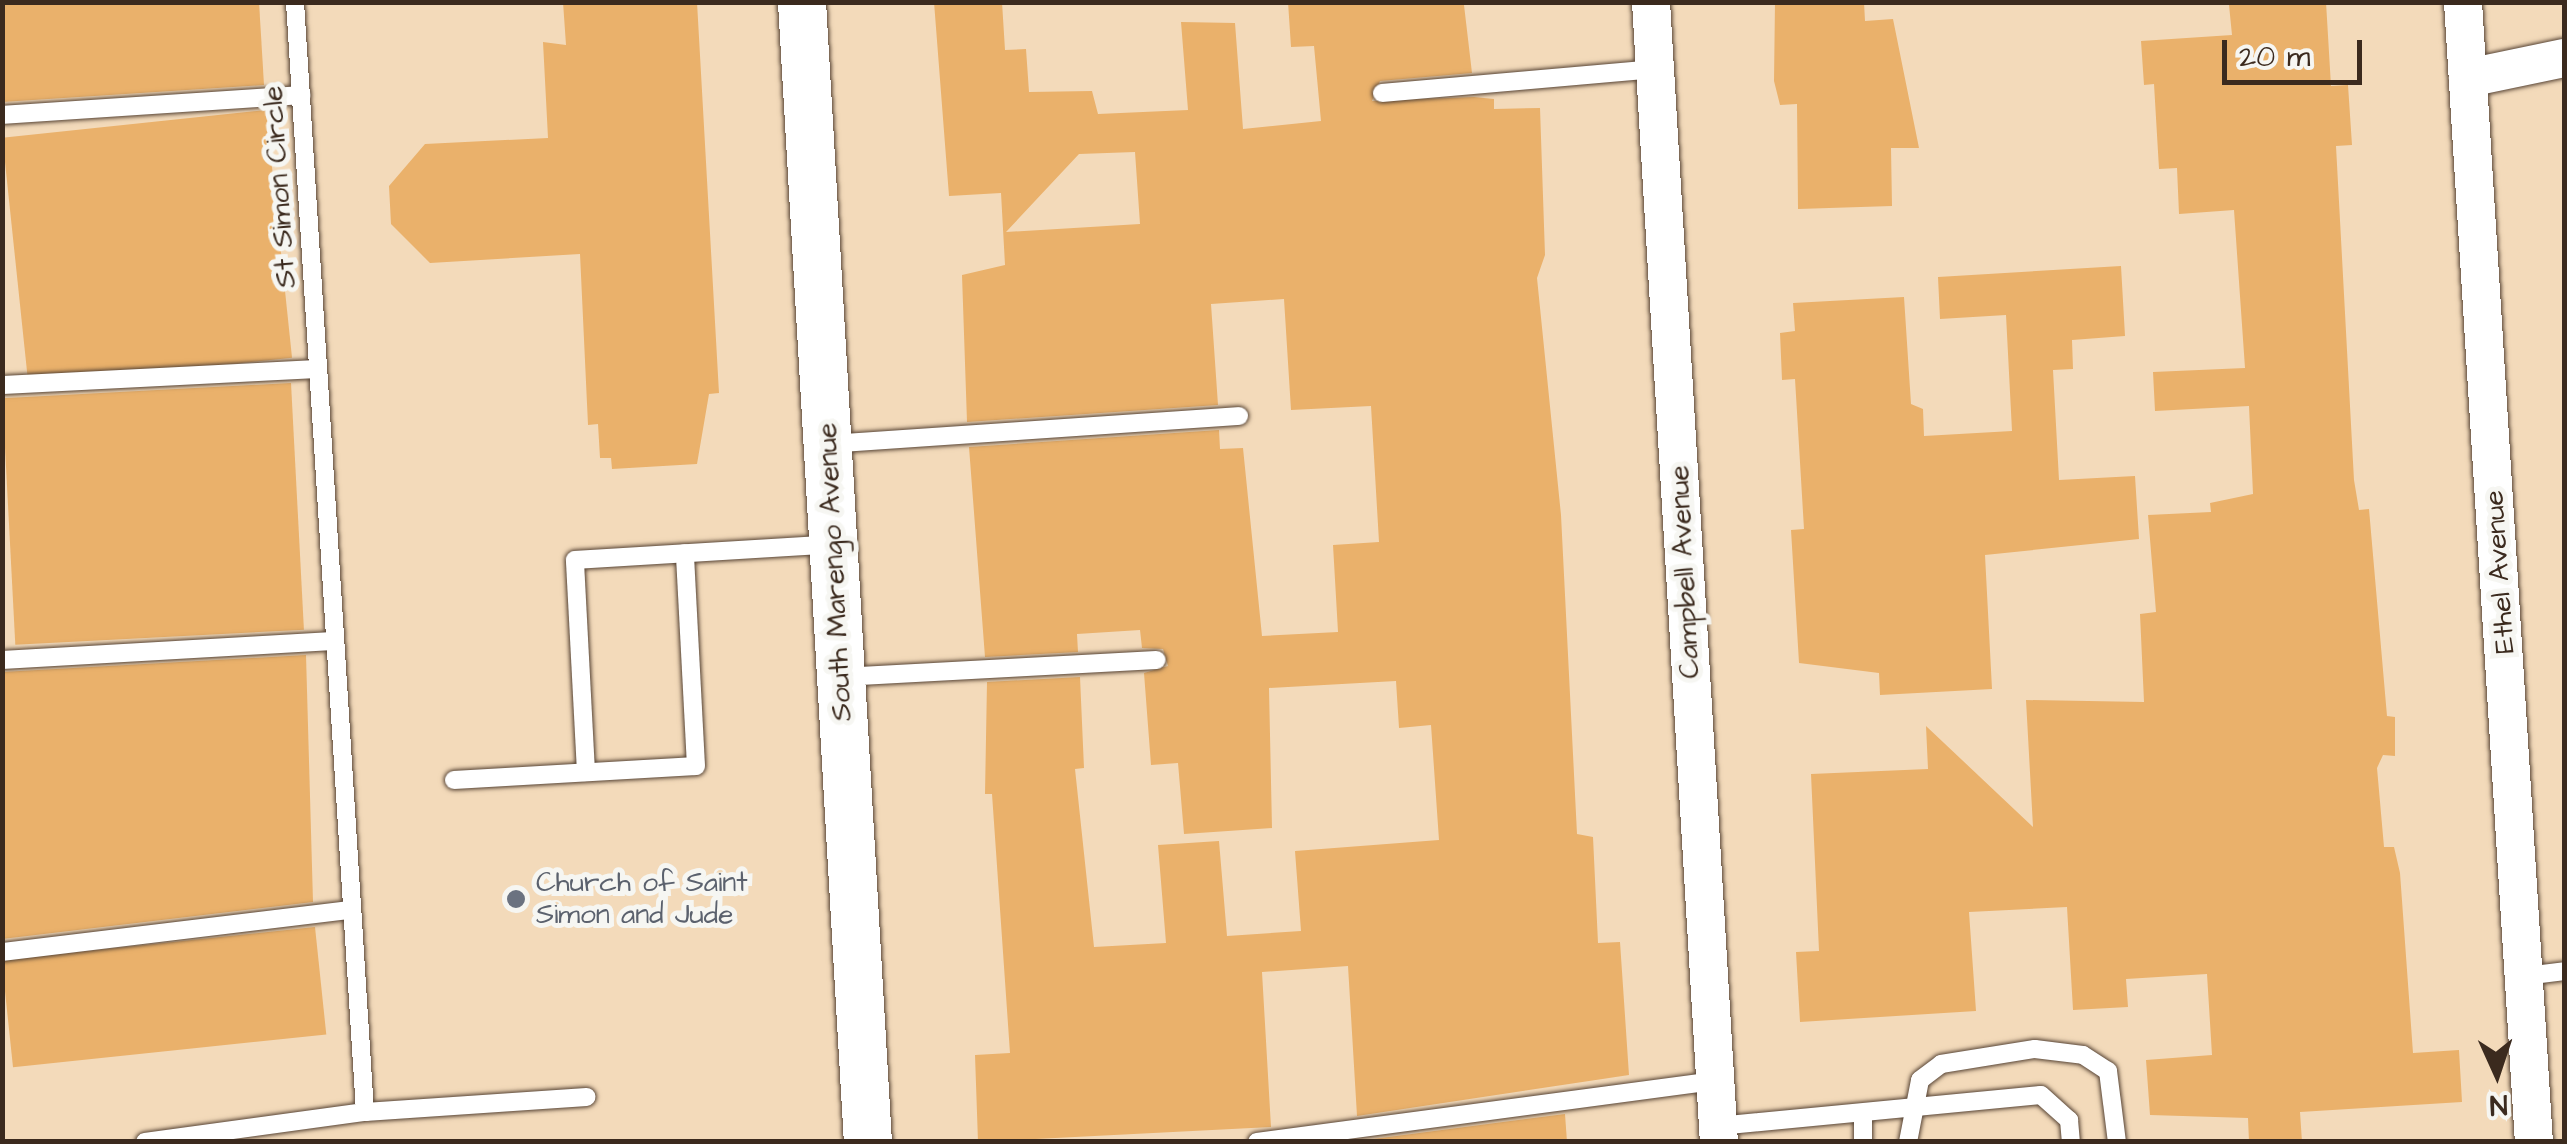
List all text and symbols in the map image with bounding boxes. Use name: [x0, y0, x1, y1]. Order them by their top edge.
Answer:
scale bar: [2227, 20, 2367, 82]
text: 20 m: [2239, 36, 2310, 78]
street label: St Simon Circle: [256, 85, 304, 289]
street label: South Marengo Avenue: [810, 422, 860, 722]
street label: Campbell Avenue: [1663, 465, 1707, 679]
street label: Ethel Avenue: [2478, 489, 2522, 655]
place label: Church of Saint Simon and Jude: [536, 866, 748, 932]
marker: Church of Saint Simon and Jude: [505, 888, 527, 910]
north arrow: [2447, 1024, 2547, 1124]
text: N: [2489, 1085, 2508, 1124]

